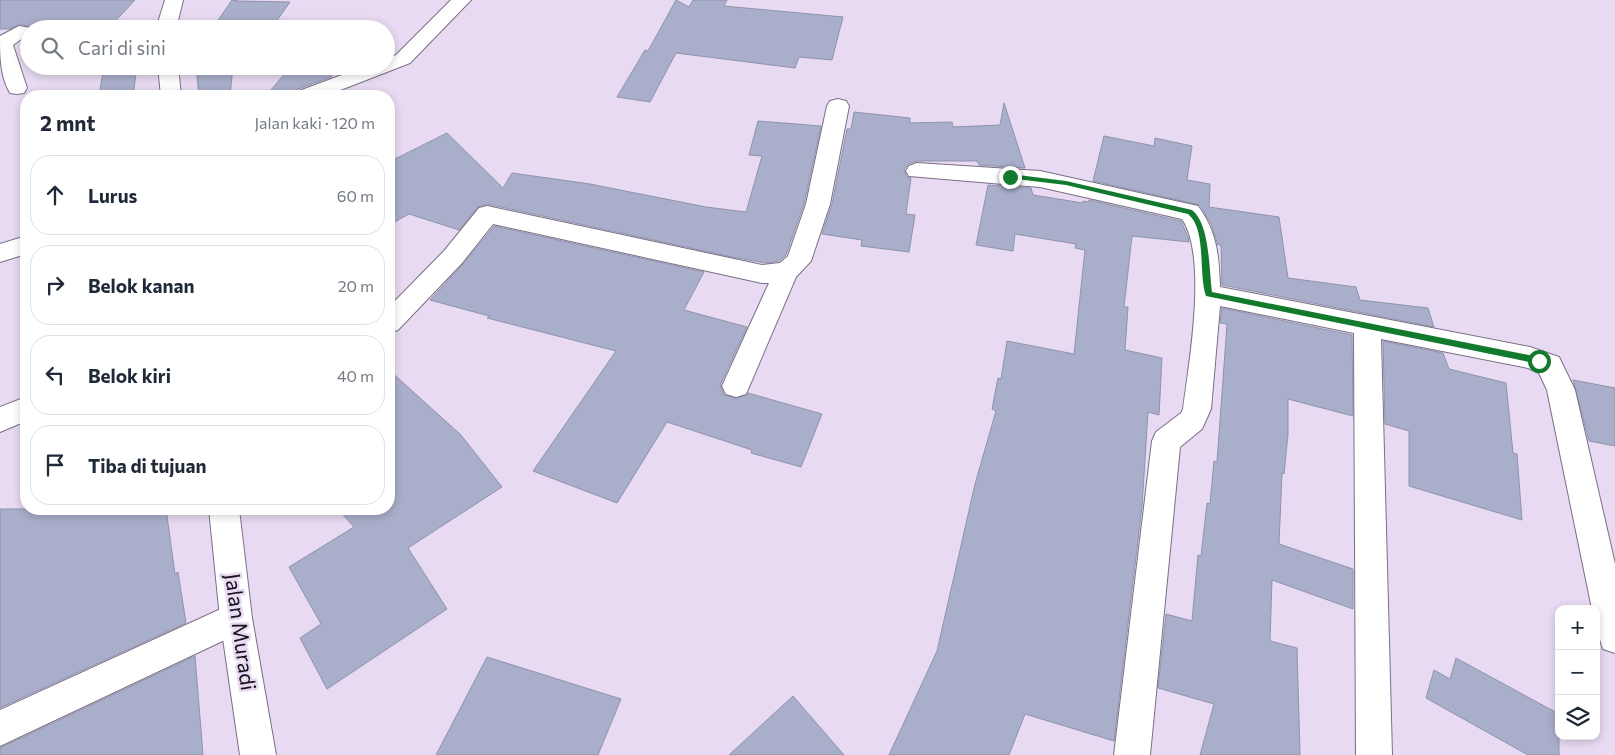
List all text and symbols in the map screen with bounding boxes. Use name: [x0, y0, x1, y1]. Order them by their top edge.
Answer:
search box: [20, 20, 395, 75]
icon: search: [38, 34, 66, 62]
text: Cari di sini: [78, 36, 166, 59]
text: 2 mnt: [40, 110, 95, 135]
text: Jalan kaki · 120 m: [254, 113, 375, 132]
route end: [999, 166, 1022, 189]
icon: ahead: [41, 181, 69, 209]
text: Lurus: [88, 184, 137, 207]
text: 60 m: [337, 186, 374, 205]
icon: right: [41, 271, 69, 299]
text: Belok kanan: [88, 274, 195, 297]
text: 20 m: [338, 276, 374, 295]
route start: [1528, 350, 1551, 373]
icon: left: [41, 361, 69, 389]
text: Belok kiri: [88, 364, 171, 387]
text: 40 m: [337, 366, 374, 385]
icon: arrive: [41, 451, 69, 479]
text: Tiba di tujuan: [88, 454, 206, 477]
street label: Jalan Muradi: [221, 572, 262, 692]
map controls: [1555, 605, 1600, 740]
button: +: [1555, 605, 1600, 650]
button: −: [1555, 650, 1600, 695]
button: layers: [1555, 695, 1600, 740]

